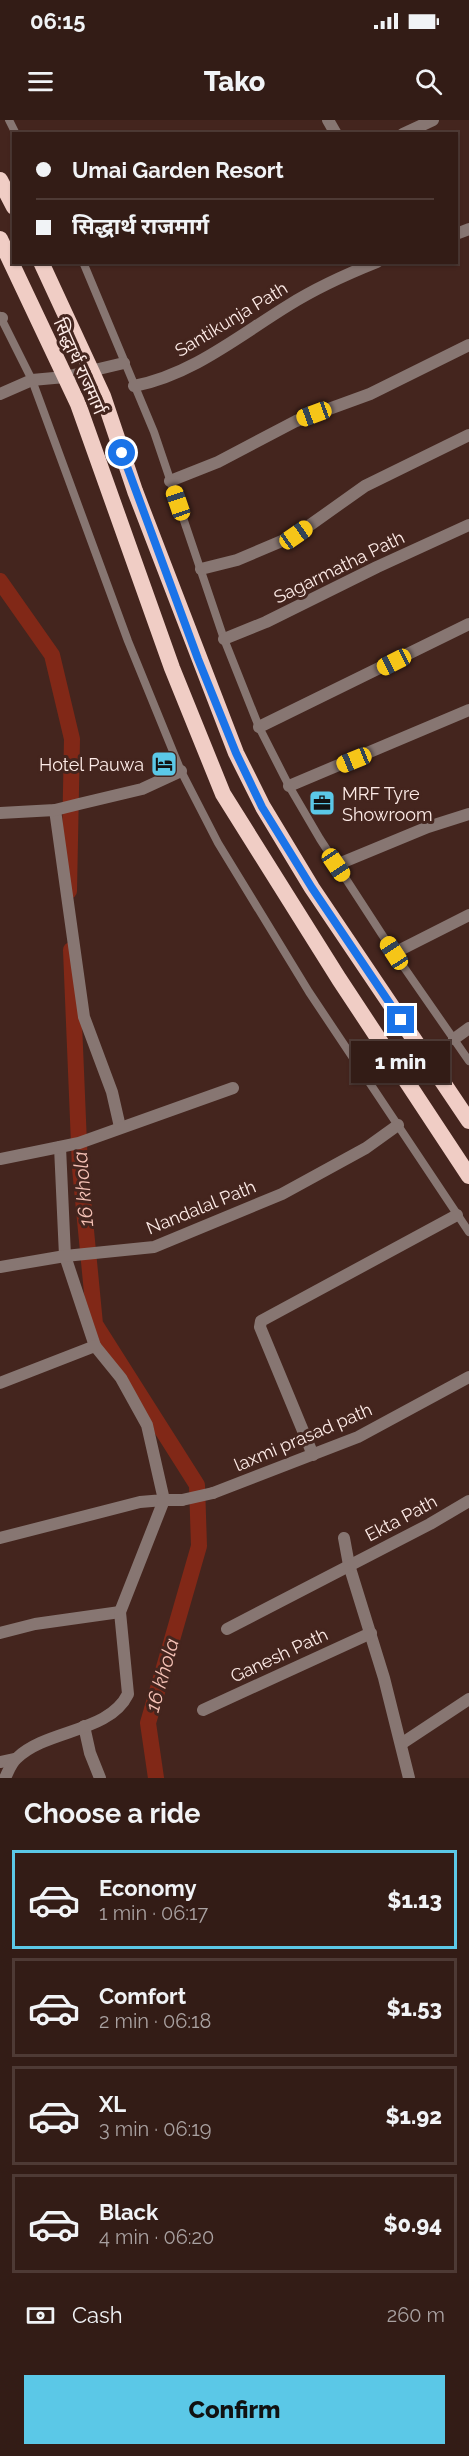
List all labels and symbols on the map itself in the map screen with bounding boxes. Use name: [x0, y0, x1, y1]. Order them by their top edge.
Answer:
street label: Santikunja Path: [171, 277, 291, 361]
street label: सिद्धार्थ राजमार्ग: [49, 315, 111, 418]
car: [294, 399, 334, 429]
route start: [108, 439, 135, 466]
car: [164, 483, 192, 523]
car: [276, 517, 316, 553]
street label: Sagarmatha Path: [270, 526, 408, 608]
car: [374, 646, 414, 678]
car: [334, 745, 374, 775]
hotel icon: Hotel Pauwa: [149, 749, 179, 779]
place label: Hotel Pauwa: [39, 754, 144, 775]
place label: MRF Tyre Showroom: [342, 783, 432, 825]
office icon: MRF Tyre Showroom: [307, 788, 337, 818]
car: [318, 845, 354, 885]
car: [377, 933, 411, 973]
route end: [387, 1006, 414, 1033]
callout: 1 min: [352, 1041, 450, 1083]
water label: 16 khola: [68, 1150, 98, 1228]
street label: Nandalal Path: [143, 1176, 259, 1238]
street label: laxmi prasad path: [231, 1398, 375, 1476]
street label: Ekta Path: [362, 1490, 440, 1546]
street label: Ganesh Path: [227, 1623, 331, 1687]
water label: 16 khola: [140, 1635, 184, 1715]

